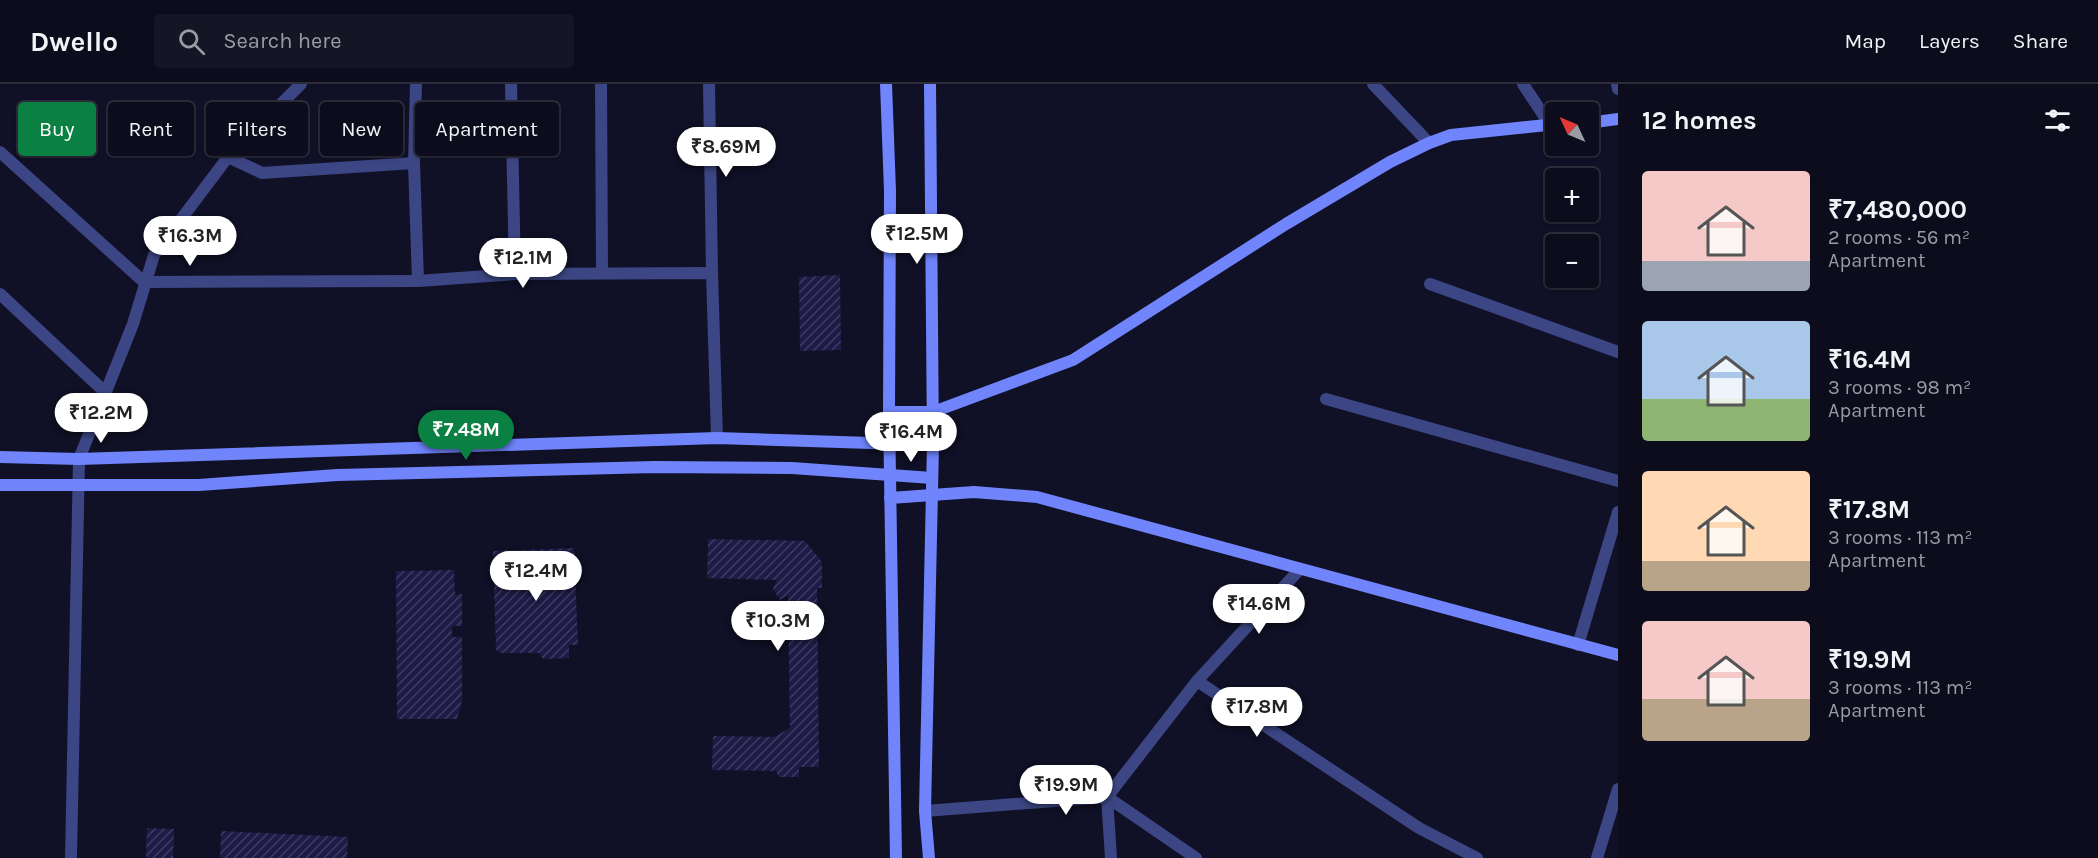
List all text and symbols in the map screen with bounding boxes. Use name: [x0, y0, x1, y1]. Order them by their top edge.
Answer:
search box: [154, 14, 574, 68]
text: Dwello: [30, 25, 118, 58]
icon: search: [175, 25, 208, 58]
text: Search here: [223, 28, 342, 54]
text: Map: [1844, 29, 1886, 53]
text: Layers: [1919, 29, 1980, 53]
text: Share: [2013, 29, 2068, 53]
chip: Buy: [18, 102, 96, 156]
chip: Rent: [108, 102, 194, 156]
chip: Filters: [206, 102, 308, 156]
chip: New: [320, 102, 403, 156]
chip: Apartment: [415, 102, 559, 156]
north arrow: [1545, 102, 1599, 156]
map controls: [1545, 102, 1599, 288]
icon: filters: [2041, 104, 2074, 137]
text: 12 homes: [1642, 105, 1757, 136]
pin: ₹8.69M: [677, 127, 775, 178]
text: ₹8.69M: [691, 135, 761, 158]
button: +: [1545, 168, 1599, 222]
text: ₹7,480,000: [1828, 194, 1967, 225]
icon: home: [1690, 195, 1762, 267]
pin: ₹12.5M: [868, 214, 966, 265]
pin: ₹16.3M: [141, 216, 239, 267]
text: ₹12.5M: [885, 222, 949, 245]
text: ₹16.3M: [158, 224, 222, 247]
text: 2 rooms · 56 m²: [1828, 226, 1970, 249]
button: −: [1545, 234, 1599, 288]
pin: ₹12.1M: [474, 238, 572, 289]
text: ₹12.1M: [493, 246, 553, 269]
text: Apartment: [1828, 249, 1926, 272]
text: ₹16.4M: [1828, 344, 1912, 375]
icon: home: [1690, 345, 1762, 417]
text: 3 rooms · 98 m²: [1828, 376, 1971, 399]
pin: ₹12.2M: [52, 393, 150, 444]
text: Apartment: [1828, 399, 1926, 422]
text: ₹12.2M: [69, 401, 133, 424]
pin: ₹7.48M: [417, 410, 515, 461]
pin: ₹16.4M: [862, 412, 960, 463]
text: ₹7.48M: [432, 418, 500, 441]
text: ₹16.4M: [879, 420, 943, 443]
text: ₹17.8M: [1828, 494, 1910, 525]
icon: home: [1690, 495, 1762, 567]
text: 3 rooms · 113 m²: [1828, 526, 1972, 549]
text: Apartment: [1828, 549, 1926, 572]
pin: ₹12.4M: [487, 551, 585, 602]
text: ₹12.4M: [504, 559, 568, 582]
pin: ₹14.6M: [1210, 584, 1308, 635]
text: ₹14.6M: [1227, 592, 1291, 615]
pin: ₹10.3M: [729, 601, 827, 652]
text: ₹10.3M: [745, 609, 811, 632]
text: ₹19.9M: [1828, 644, 1912, 675]
icon: home: [1690, 645, 1762, 717]
text: 3 rooms · 113 m²: [1828, 676, 1972, 699]
pin: ₹17.8M: [1208, 687, 1306, 738]
text: ₹17.8M: [1225, 695, 1289, 718]
text: Apartment: [1828, 699, 1926, 722]
pin: ₹19.9M: [1017, 765, 1115, 816]
text: ₹19.9M: [1034, 773, 1098, 796]

